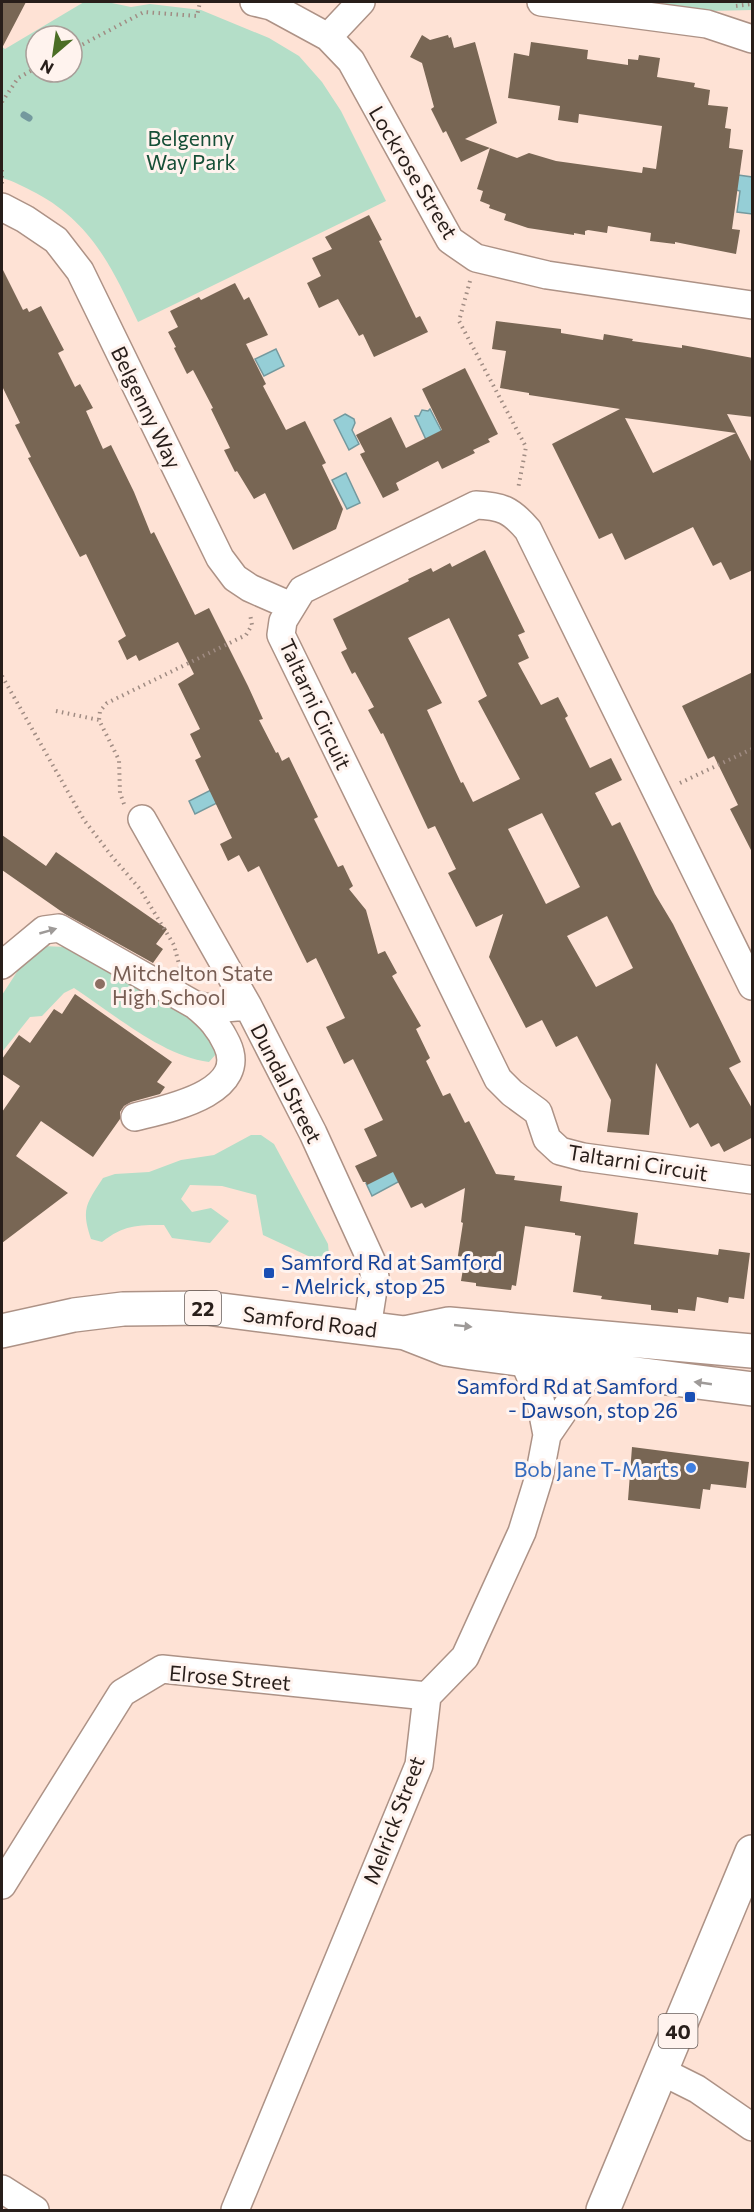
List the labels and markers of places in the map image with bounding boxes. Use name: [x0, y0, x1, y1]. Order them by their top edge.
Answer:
place label: Mitchelton State High School: [112, 960, 273, 1009]
marker: Mitchelton State High School: [93, 977, 107, 991]
place label: Samford Rd at Samford - Melrick, stop 25: [281, 1249, 502, 1298]
marker: Samford Rd at Samford - Melrick, stop 25: [262, 1266, 276, 1280]
place label: Samford Rd at Samford - Dawson, stop 26: [457, 1373, 678, 1422]
marker: Samford Rd at Samford - Dawson, stop 26: [683, 1390, 697, 1404]
place label: Bob Jane T-Marts: [514, 1456, 679, 1481]
marker: Bob Jane T-Marts: [684, 1461, 698, 1475]

